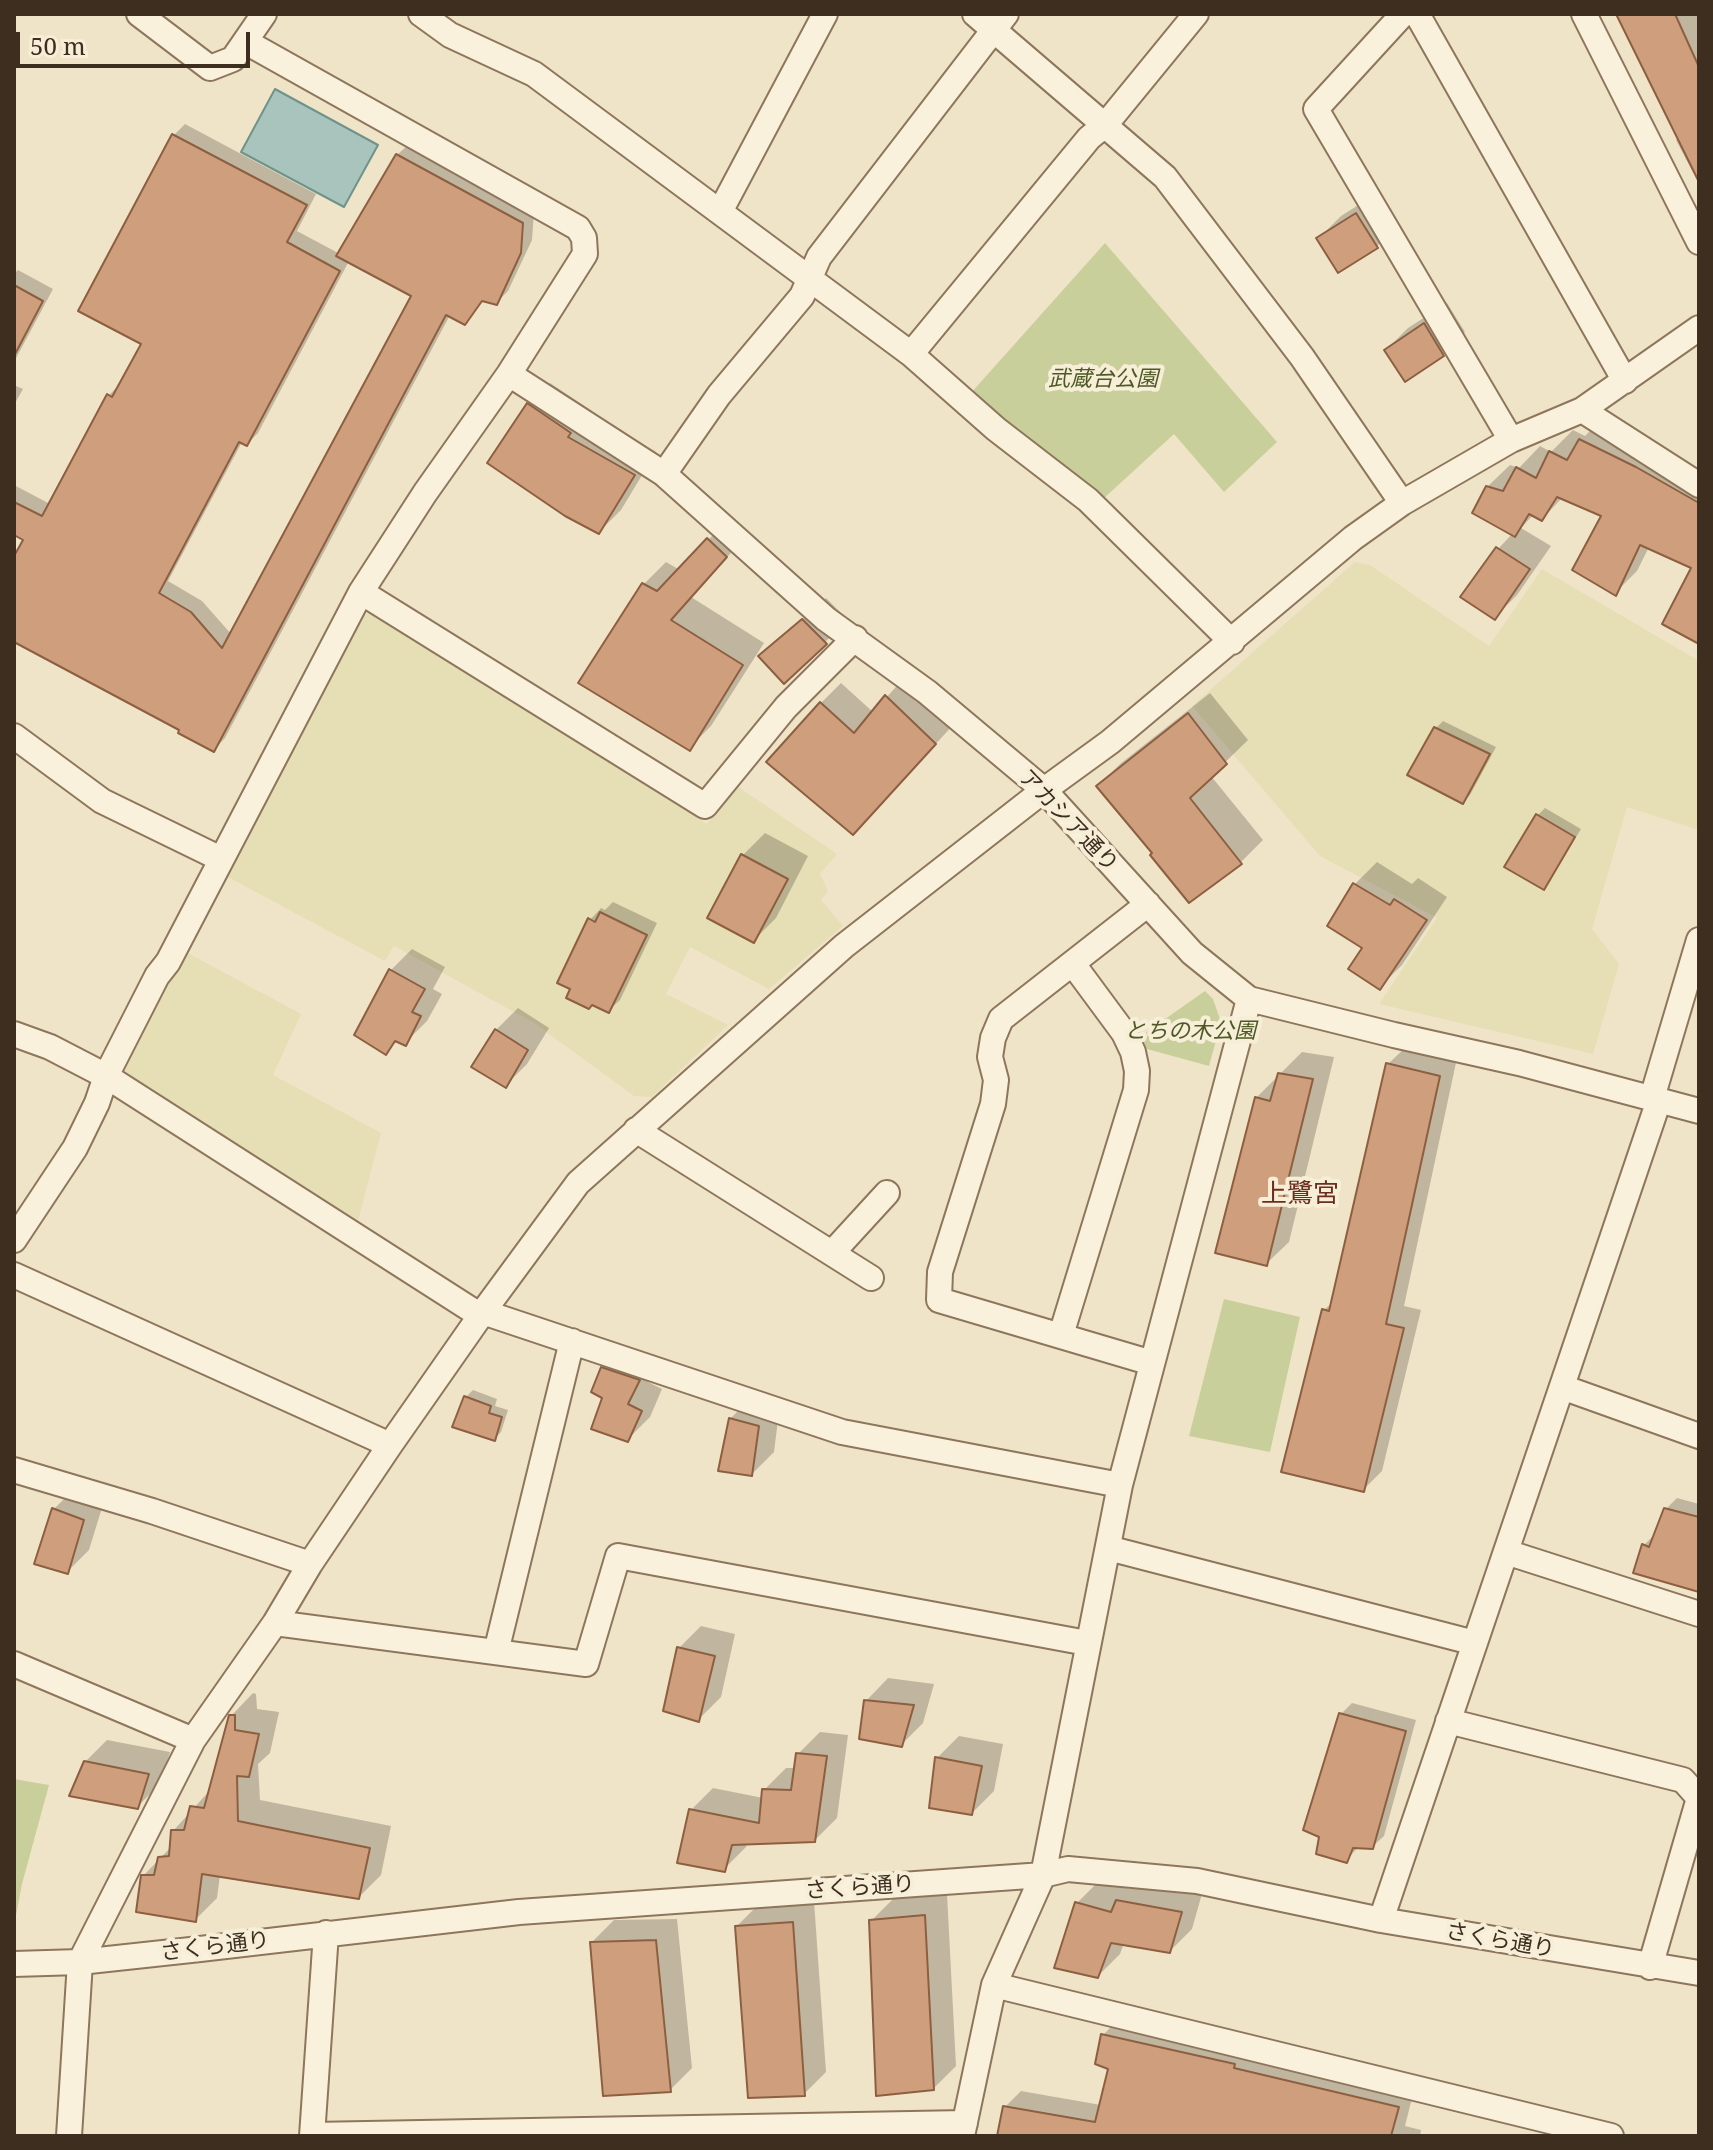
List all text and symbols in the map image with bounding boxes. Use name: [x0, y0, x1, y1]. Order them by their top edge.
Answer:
scale bar: [20, 16, 254, 66]
text: 50 m: [30, 29, 86, 62]
park label: 武蔵台公園: [1048, 367, 1158, 393]
street label: アカシア通り: [1013, 764, 1123, 878]
park label: とちの木公園: [1124, 1019, 1256, 1045]
district label: 上鷺宮: [1261, 1179, 1339, 1211]
street label: さくら通り: [804, 1871, 916, 1905]
street label: さくら通り: [1444, 1918, 1556, 1964]
street label: さくら通り: [159, 1927, 271, 1967]

